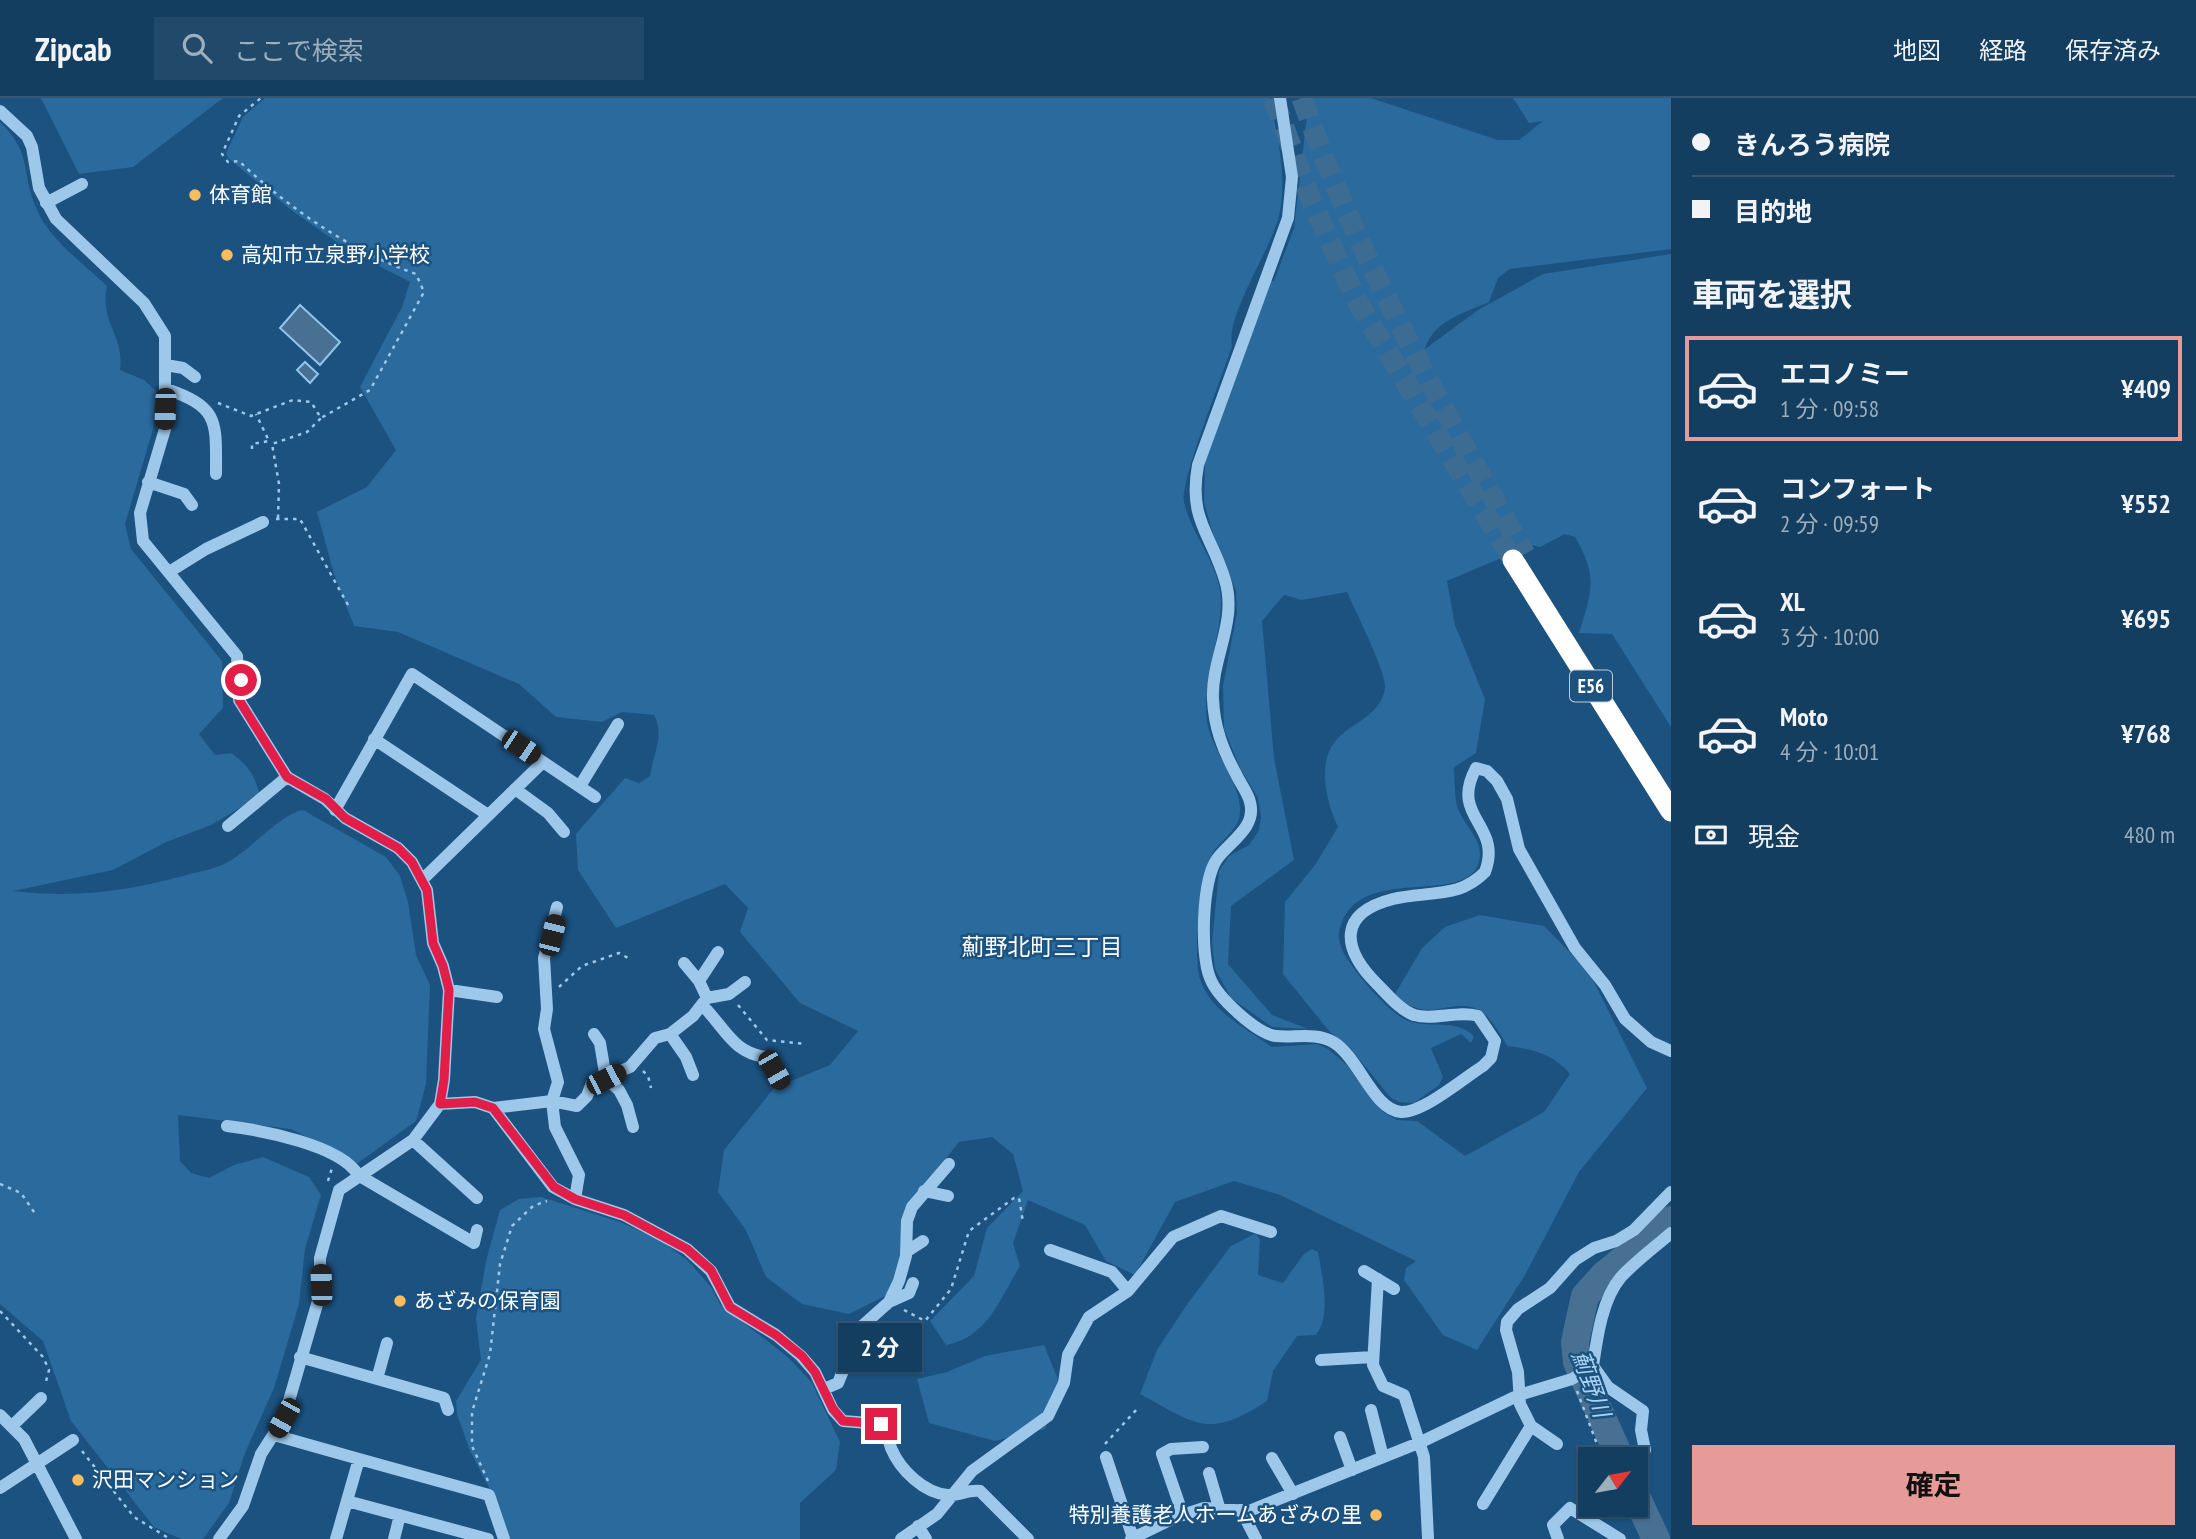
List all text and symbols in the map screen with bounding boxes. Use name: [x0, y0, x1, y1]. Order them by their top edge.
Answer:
search box: [154, 17, 644, 80]
text: Zipcab: [35, 27, 112, 70]
icon: search: [178, 29, 216, 67]
text: ここで検索: [234, 34, 364, 67]
text: 地図: [1893, 35, 1941, 66]
text: 経路: [1979, 35, 2027, 66]
text: 保存済み: [2065, 35, 2161, 66]
text: きんろう病院: [1734, 128, 1890, 161]
place label: 体育館: [209, 181, 272, 208]
marker: 体育館: [187, 187, 203, 203]
text: 目的地: [1734, 195, 1812, 228]
place label: 高知市立泉野小学校: [241, 241, 430, 268]
marker: 高知市立泉野小学校: [219, 247, 235, 263]
text: 車両を選択: [1692, 273, 1852, 315]
icon: car: [1696, 357, 1759, 420]
text: エコノミー: [1780, 357, 1910, 390]
text: ¥409: [2121, 372, 2171, 405]
car: [154, 388, 177, 430]
text: 1 分 · 09:58: [1780, 394, 1879, 423]
icon: car: [1696, 472, 1759, 535]
text: コンフォート: [1780, 472, 1935, 505]
text: ¥552: [2121, 487, 2171, 520]
text: 2 分 · 09:59: [1780, 509, 1879, 538]
text: XL: [1780, 585, 1805, 618]
icon: car: [1696, 587, 1759, 650]
text: ¥695: [2121, 602, 2171, 635]
text: 3 分 · 10:00: [1780, 622, 1879, 651]
route start: [225, 664, 257, 696]
road number: E56: [1570, 670, 1612, 702]
text: Moto: [1780, 700, 1828, 733]
icon: car: [1696, 702, 1759, 765]
text: ¥768: [2121, 717, 2171, 750]
car: [498, 727, 545, 767]
text: 4 分 · 10:01: [1780, 737, 1879, 766]
icon: cash: [1692, 816, 1730, 854]
text: 現金: [1748, 820, 1800, 853]
text: 480 m: [2124, 820, 2175, 849]
car: [537, 912, 568, 958]
district label: 薊野北町三丁目: [962, 932, 1123, 961]
car: [755, 1047, 794, 1093]
car: [583, 1060, 630, 1098]
car: [310, 1264, 333, 1306]
place label: あざみの保育園: [414, 1287, 561, 1314]
marker: あざみの保育園: [392, 1293, 408, 1309]
callout: 2 分: [839, 1322, 923, 1372]
text: 2 分: [861, 1333, 899, 1362]
water label: 薊野川: [1566, 1346, 1618, 1424]
car: [265, 1395, 304, 1441]
route end: [865, 1408, 897, 1440]
button: 確定: [1692, 1445, 2175, 1525]
north arrow: [1578, 1447, 1648, 1517]
map controls: [1578, 1447, 1648, 1517]
place label: 沢田マンション: [92, 1466, 239, 1493]
marker: 沢田マンション: [70, 1472, 86, 1488]
place label: 特別養護老人ホームあざみの里: [1069, 1501, 1362, 1528]
marker: 特別養護老人ホームあざみの里: [1368, 1507, 1384, 1523]

